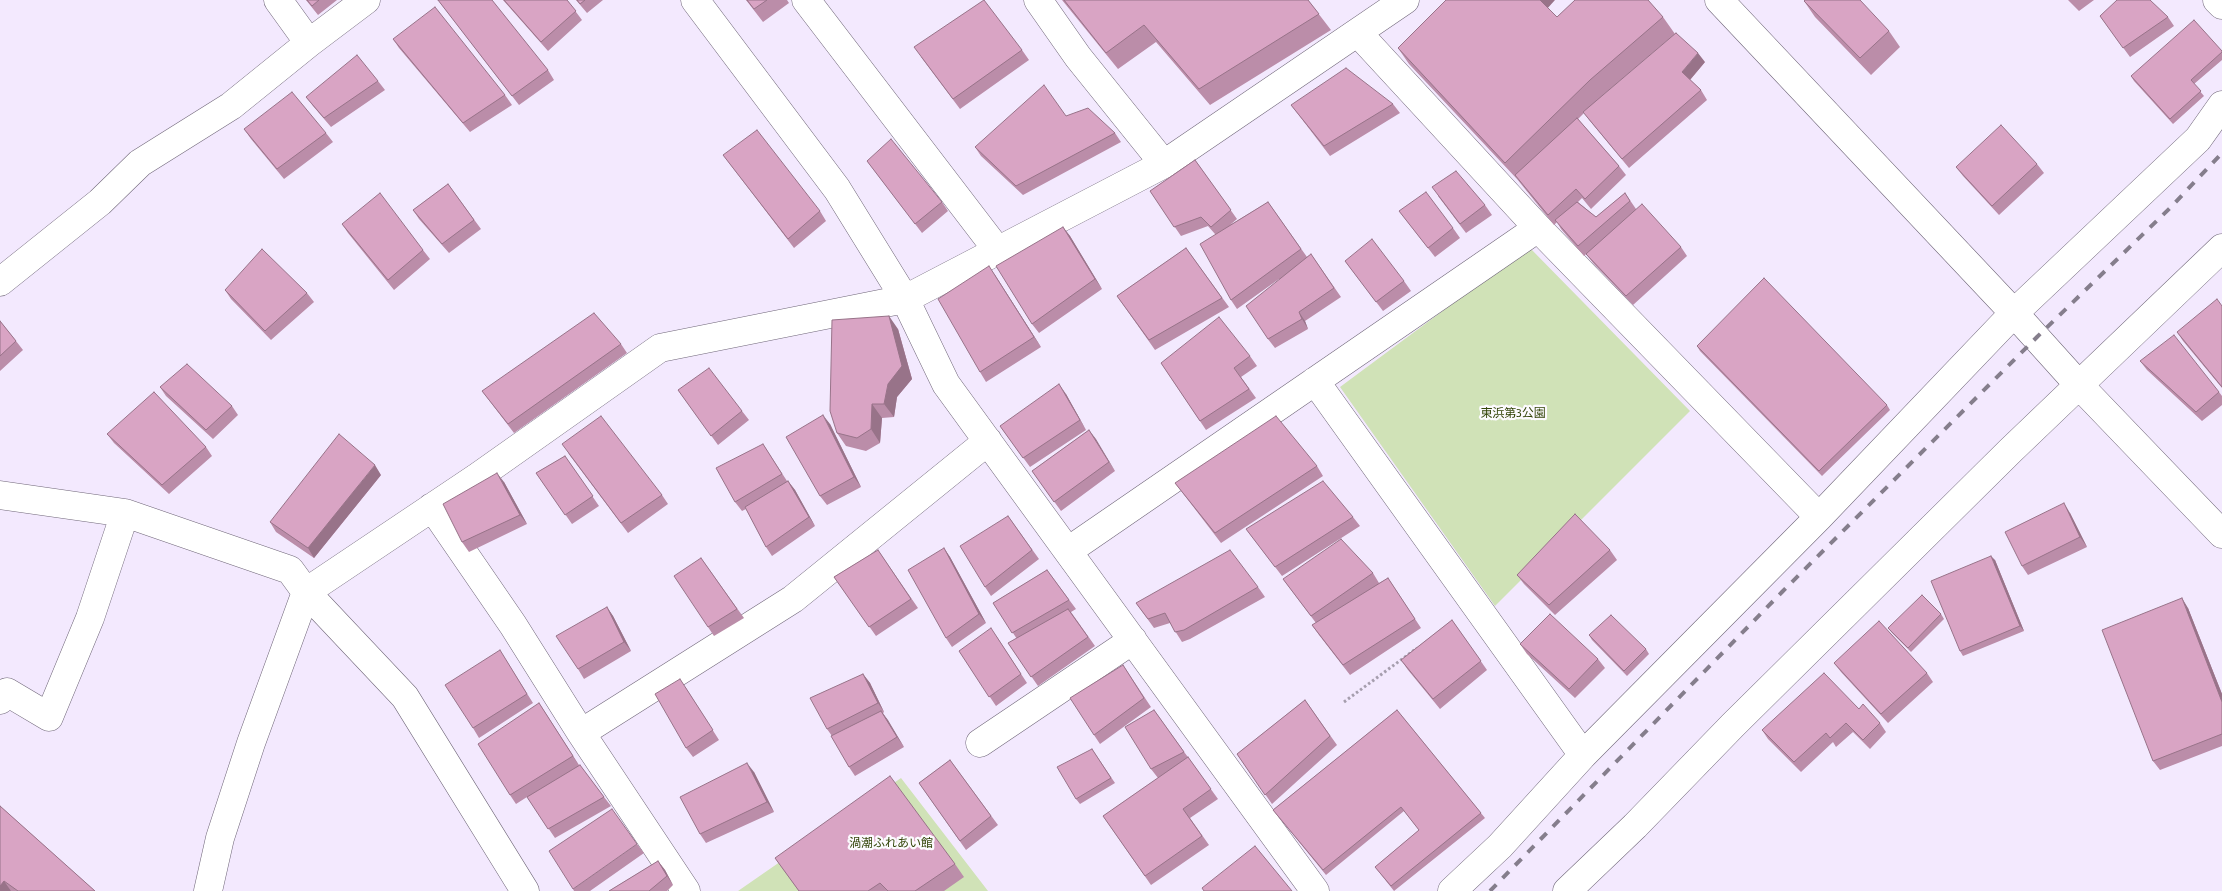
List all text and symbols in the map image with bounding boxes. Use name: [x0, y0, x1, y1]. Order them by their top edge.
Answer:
park label: 東浜第3公園: [1480, 406, 1546, 420]
park label: 渦潮ふれあい館: [849, 836, 933, 850]

